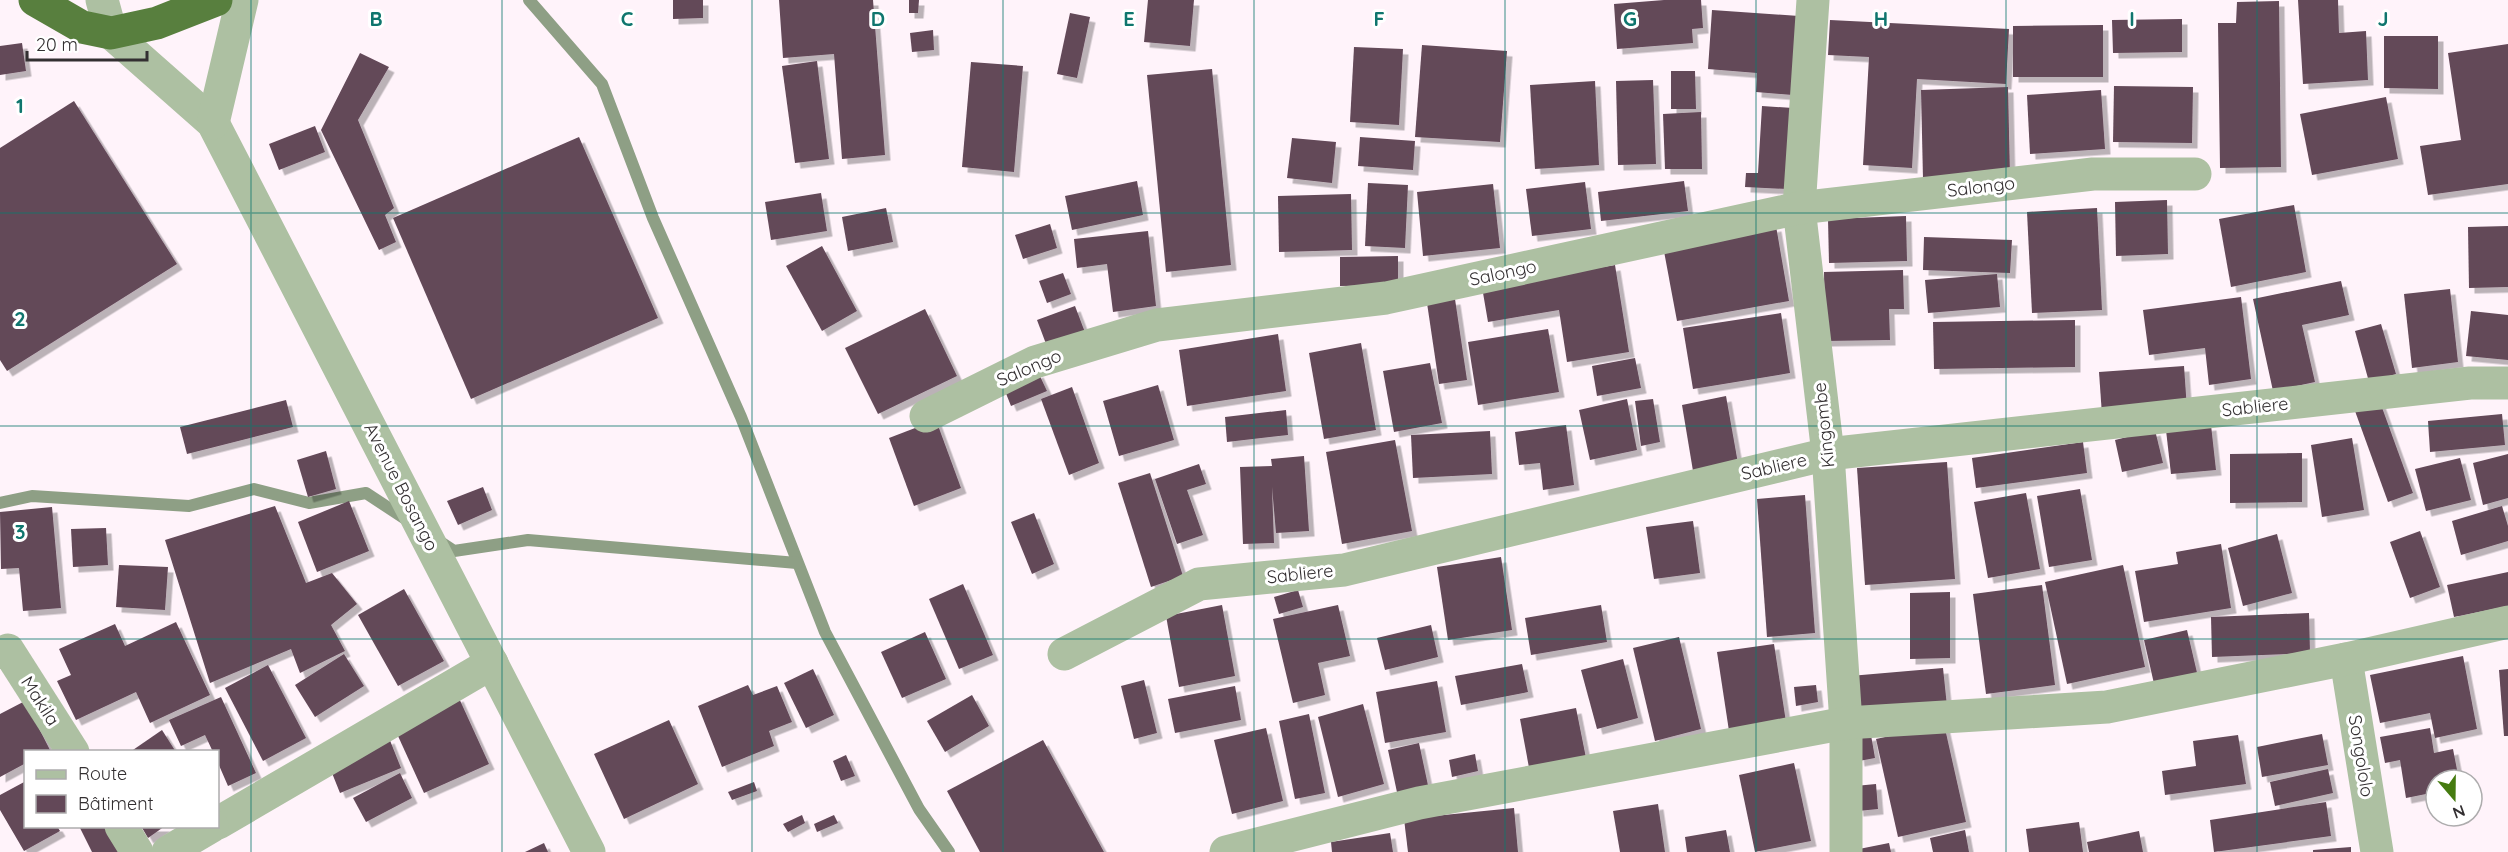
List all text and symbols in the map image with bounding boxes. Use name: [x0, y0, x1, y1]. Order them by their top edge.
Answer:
text: B: [369, 6, 383, 31]
text: C: [621, 6, 634, 31]
text: D: [871, 6, 885, 31]
text: E: [1123, 6, 1135, 31]
text: F: [1373, 6, 1385, 31]
text: G: [1623, 6, 1637, 31]
text: H: [1874, 6, 1888, 31]
text: I: [2129, 6, 2135, 31]
text: J: [2377, 6, 2389, 31]
scale bar: [27, 24, 147, 62]
text: 20 m: [36, 33, 78, 56]
text: 1: [16, 93, 24, 118]
street label: Salongo: [1946, 171, 2016, 202]
street label: Salongo: [1467, 254, 1539, 291]
text: 2: [14, 306, 26, 331]
street label: Salongo: [993, 344, 1065, 391]
street label: Kingombe: [1808, 381, 1839, 469]
street label: Sabliere: [2221, 392, 2289, 421]
street label: Avenue Bosango: [359, 419, 444, 555]
street label: Sabliere: [1739, 448, 1809, 485]
text: 3: [15, 519, 25, 544]
street label: Sabliere: [1266, 559, 1334, 588]
street label: Makila: [16, 672, 65, 730]
street label: Songololo: [2344, 713, 2379, 799]
legend: [24, 750, 219, 828]
text: Route: [78, 762, 127, 785]
north arrow: [2424, 768, 2484, 828]
text: Bâtiment: [78, 792, 154, 815]
text: N: [2450, 801, 2468, 824]

